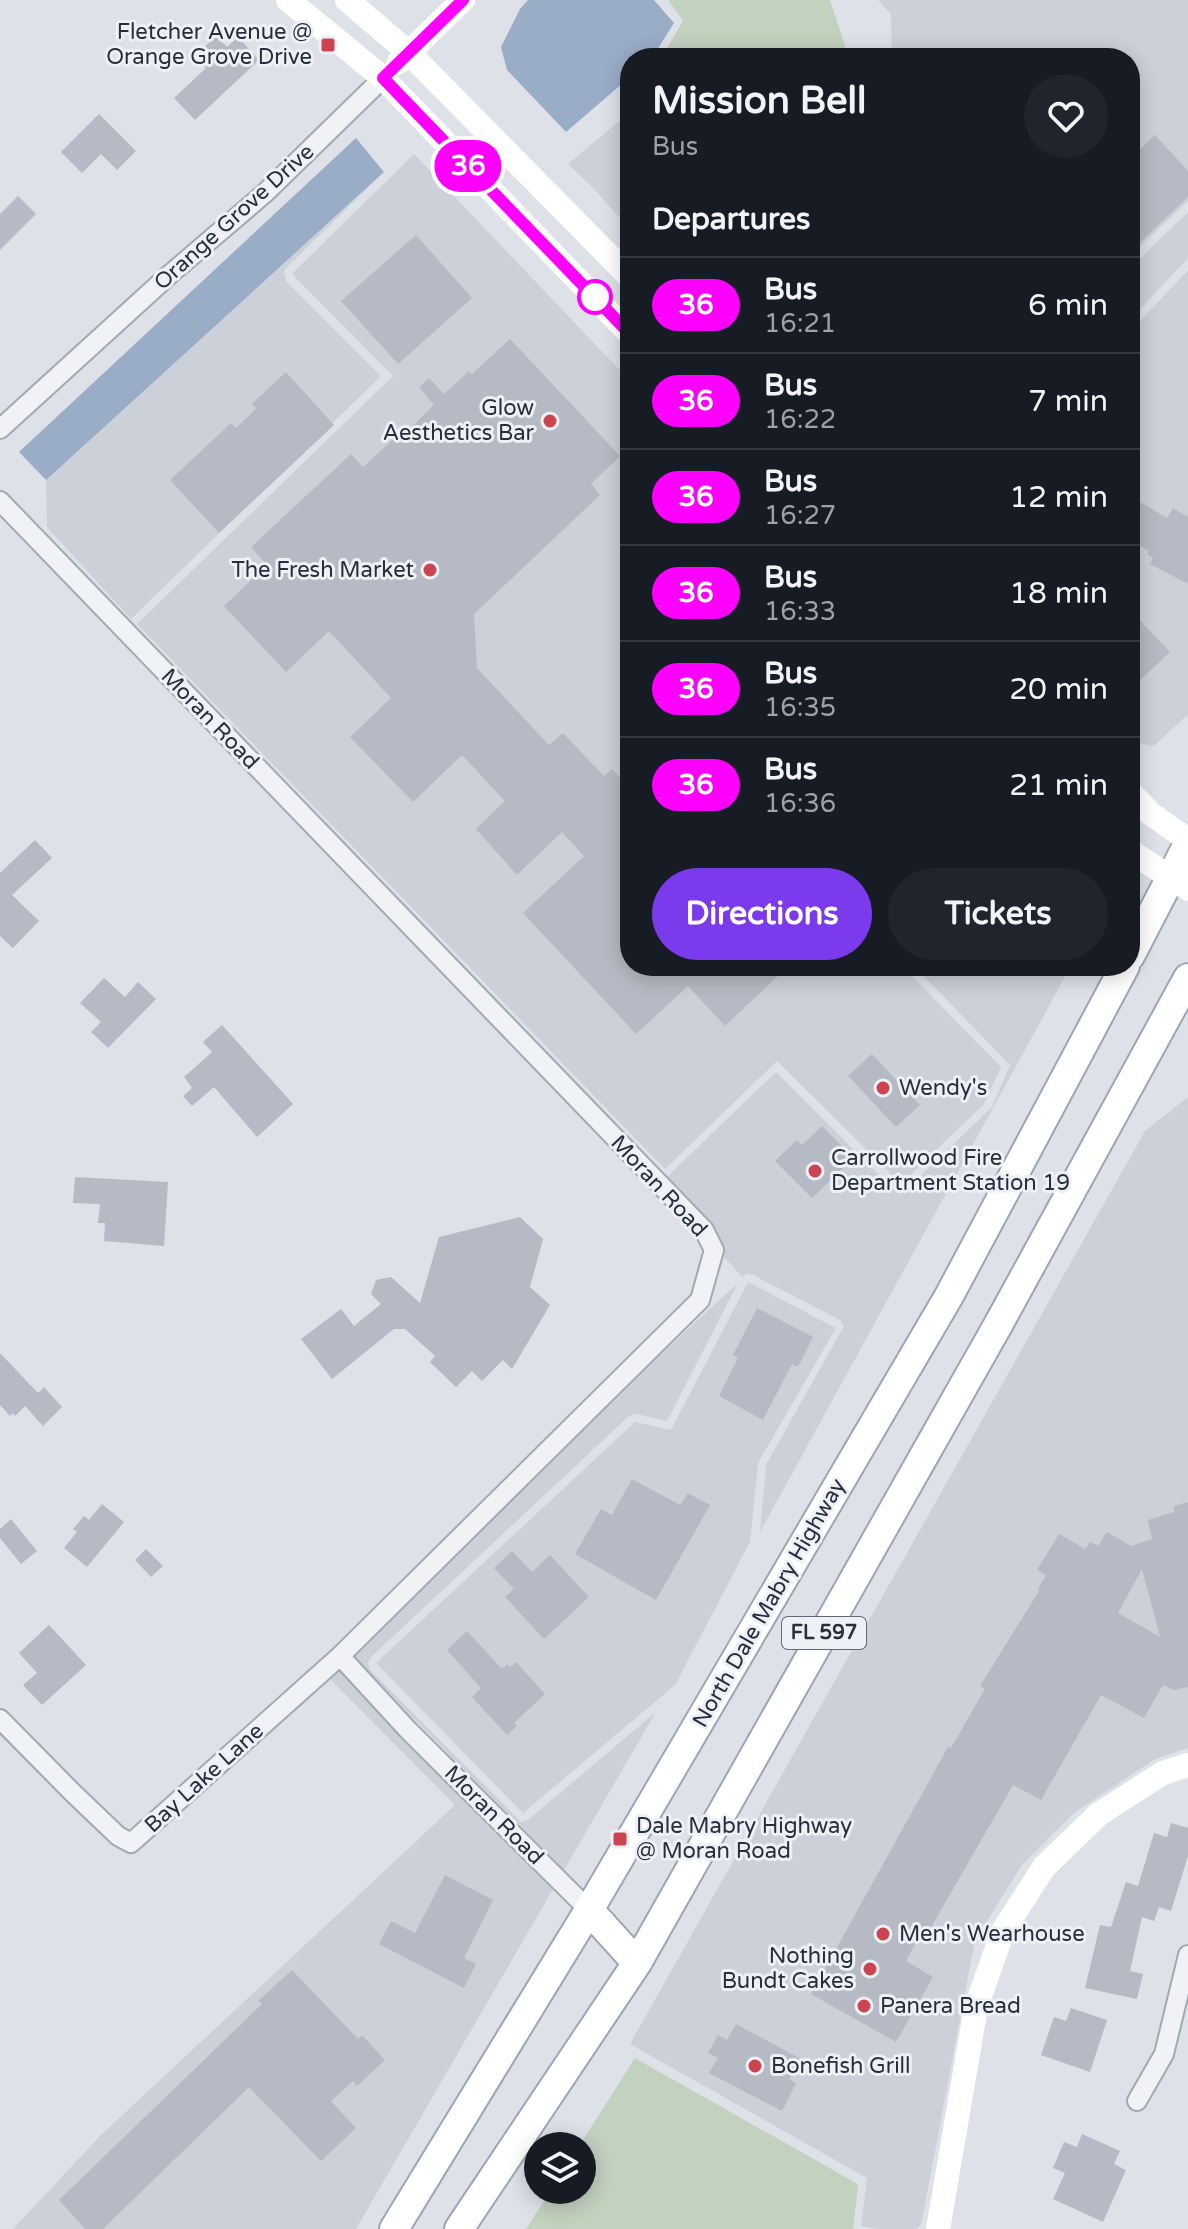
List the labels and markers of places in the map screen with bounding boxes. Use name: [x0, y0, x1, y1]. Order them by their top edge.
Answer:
place label: Fletcher Avenue @ Orange Grove Drive: [106, 19, 312, 70]
marker: Fletcher Avenue @ Orange Grove Drive: [319, 36, 337, 54]
unlabelled marker: [578, 280, 612, 314]
place label: Glow Aesthetics Bar: [383, 395, 535, 446]
marker: Glow Aesthetics Bar: [541, 412, 559, 430]
place label: The Fresh Market: [231, 557, 414, 583]
marker: The Fresh Market: [421, 561, 439, 579]
place label: Wendy's: [899, 1075, 987, 1101]
marker: Wendy's: [874, 1079, 892, 1097]
place label: Carrollwood Fire Department Station 19: [831, 1145, 1070, 1196]
marker: Carrollwood Fire Department Station 19: [806, 1162, 824, 1180]
place label: Dale Mabry Highway @ Moran Road: [636, 1813, 852, 1864]
marker: Dale Mabry Highway @ Moran Road: [611, 1830, 629, 1848]
place label: Men's Wearhouse: [899, 1921, 1085, 1947]
marker: Men's Wearhouse: [874, 1925, 892, 1943]
place label: Nothing Bundt Cakes: [722, 1943, 854, 1994]
marker: Nothing Bundt Cakes: [861, 1960, 879, 1978]
place label: Panera Bread: [880, 1993, 1021, 2019]
marker: Panera Bread: [855, 1997, 873, 2015]
place label: Bonefish Grill: [771, 2053, 911, 2079]
marker: Bonefish Grill: [746, 2057, 764, 2075]

